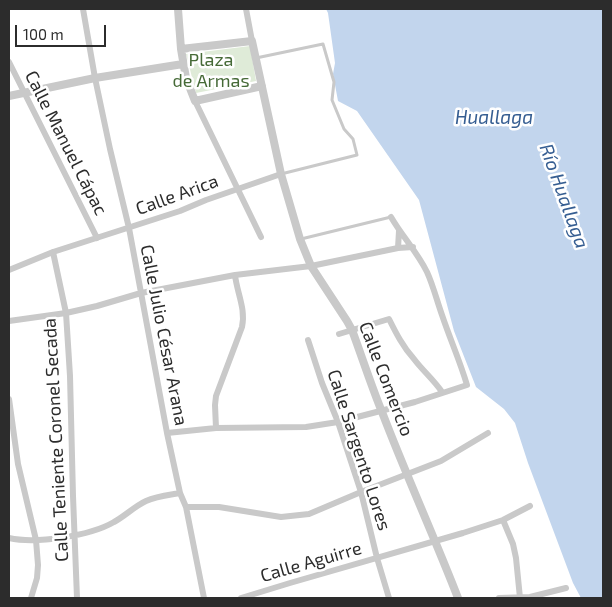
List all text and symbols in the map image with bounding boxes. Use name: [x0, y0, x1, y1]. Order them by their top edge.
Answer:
scale bar: [18, 15, 109, 47]
text: 100 m: [23, 25, 64, 43]
park label: Plaza de Armas: [172, 49, 250, 92]
street label: Calle Manuel Cápac: [20, 67, 112, 219]
water label: Huallaga: [455, 107, 533, 129]
water label: Río Huallaga: [535, 141, 593, 251]
street label: Calle Arica: [133, 170, 221, 220]
street label: Calle Julio César Arana: [136, 243, 192, 427]
street label: Calle Teniente Coronel Secada: [39, 318, 73, 562]
street label: Calle Comercio: [354, 319, 418, 439]
street label: Calle Sargento Lores: [323, 367, 395, 533]
street label: Calle Aguirre: [258, 537, 364, 587]

